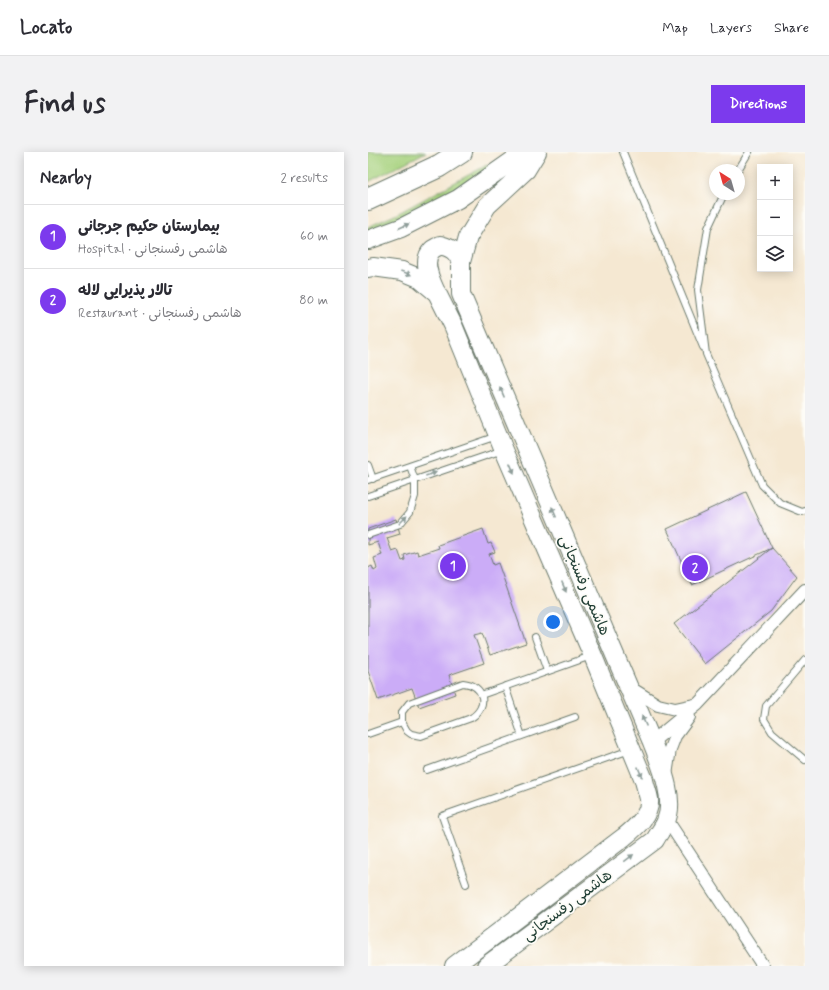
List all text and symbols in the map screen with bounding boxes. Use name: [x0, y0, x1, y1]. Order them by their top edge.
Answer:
text: Locato: [20, 15, 72, 40]
text: Map: [662, 19, 688, 37]
text: Layers: [710, 19, 752, 37]
text: Share: [774, 19, 809, 37]
button: Directions: [711, 85, 805, 123]
text: Find us: [24, 86, 105, 123]
north arrow: [709, 164, 745, 200]
map controls: [757, 164, 793, 272]
button: +: [757, 164, 793, 200]
text: Nearby: [40, 167, 92, 189]
text: 2 results: [281, 170, 328, 187]
button: −: [757, 200, 793, 236]
text: بیمارستان حکیم جرجانی: [78, 217, 220, 237]
one-way arrow: [399, 223, 410, 229]
text: 1: [50, 228, 56, 245]
text: 60 m: [300, 228, 328, 245]
button: layers: [757, 236, 793, 272]
text: Hospital · هاشمی رفسنجانی: [78, 241, 228, 258]
one-way arrow: [400, 270, 412, 276]
text: تالار پذیرایی لاله: [78, 281, 172, 301]
text: 2: [50, 292, 56, 309]
text: 80 m: [299, 292, 328, 309]
text: Restaurant · هاشمی رفسنجانی: [78, 305, 242, 322]
one-way arrow: [499, 386, 505, 398]
one-way arrow: [509, 462, 515, 474]
one-way arrow: [426, 471, 438, 477]
one-way arrow: [550, 505, 556, 517]
one-way arrow: [398, 515, 408, 525]
street label: هاشمی رفسنجانی: [554, 532, 614, 639]
pin: 1: [440, 551, 466, 581]
pin: 2: [682, 553, 708, 583]
one-way arrow: [561, 582, 567, 594]
your location: [543, 612, 563, 632]
one-way arrow: [640, 715, 646, 727]
one-way arrow: [638, 767, 644, 779]
one-way arrow: [624, 854, 635, 863]
street label: هاشمی رفسنجانی: [519, 865, 617, 946]

